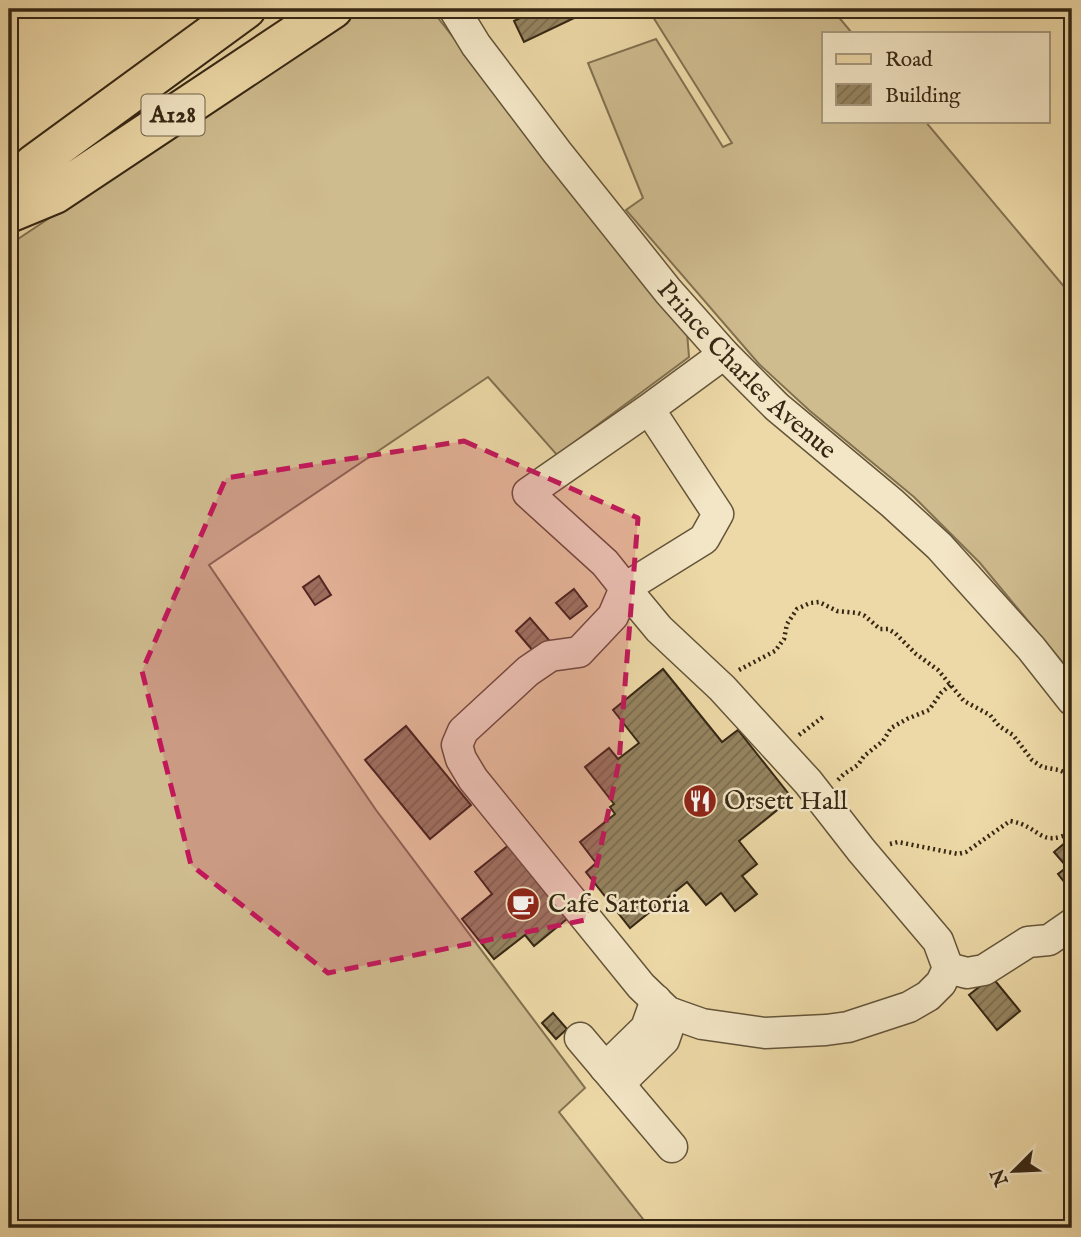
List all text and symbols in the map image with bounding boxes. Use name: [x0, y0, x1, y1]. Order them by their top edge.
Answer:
legend: [822, 32, 1050, 122]
text: Road: [885, 47, 933, 74]
text: Building: [885, 83, 961, 110]
road number: A128: [142, 94, 204, 135]
street label: Prince Charles Avenue: [650, 274, 844, 466]
restaurant icon: Orsett Hall: [681, 782, 719, 820]
place label: Orsett Hall: [724, 785, 848, 818]
cafe icon: Cafe Sartoria: [504, 885, 542, 923]
place label: Cafe Sartoria: [548, 888, 690, 921]
north arrow: [979, 1136, 1050, 1206]
text: N: [986, 1164, 1015, 1190]

